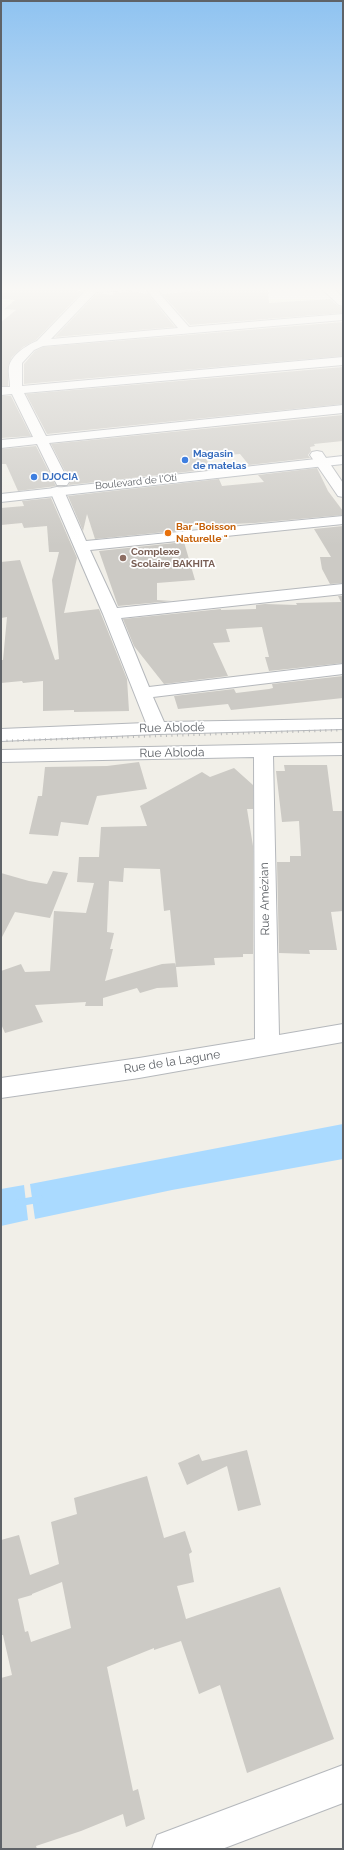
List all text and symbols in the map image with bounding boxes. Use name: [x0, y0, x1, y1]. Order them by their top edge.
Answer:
place label: Magasin de matelas: [193, 448, 246, 472]
marker: Magasin de matelas: [180, 455, 190, 465]
place label: DJOCIA: [42, 471, 78, 483]
marker: DJOCIA: [29, 472, 39, 482]
street label: Boulevard de l'Oti: [95, 472, 177, 492]
place label: Bar "Boisson Naturelle ": [176, 521, 236, 544]
marker: Bar "Boisson Naturelle ": [163, 528, 173, 538]
place label: Complexe Scolaire BAKHITA: [131, 546, 215, 570]
marker: Complexe Scolaire BAKHITA: [118, 553, 128, 563]
street label: Rue Ablodé: [139, 720, 205, 736]
street label: Rue Abloda: [139, 745, 205, 761]
street label: Rue Amézian: [257, 862, 273, 936]
street label: Rue de la Lagune: [123, 1047, 221, 1077]

